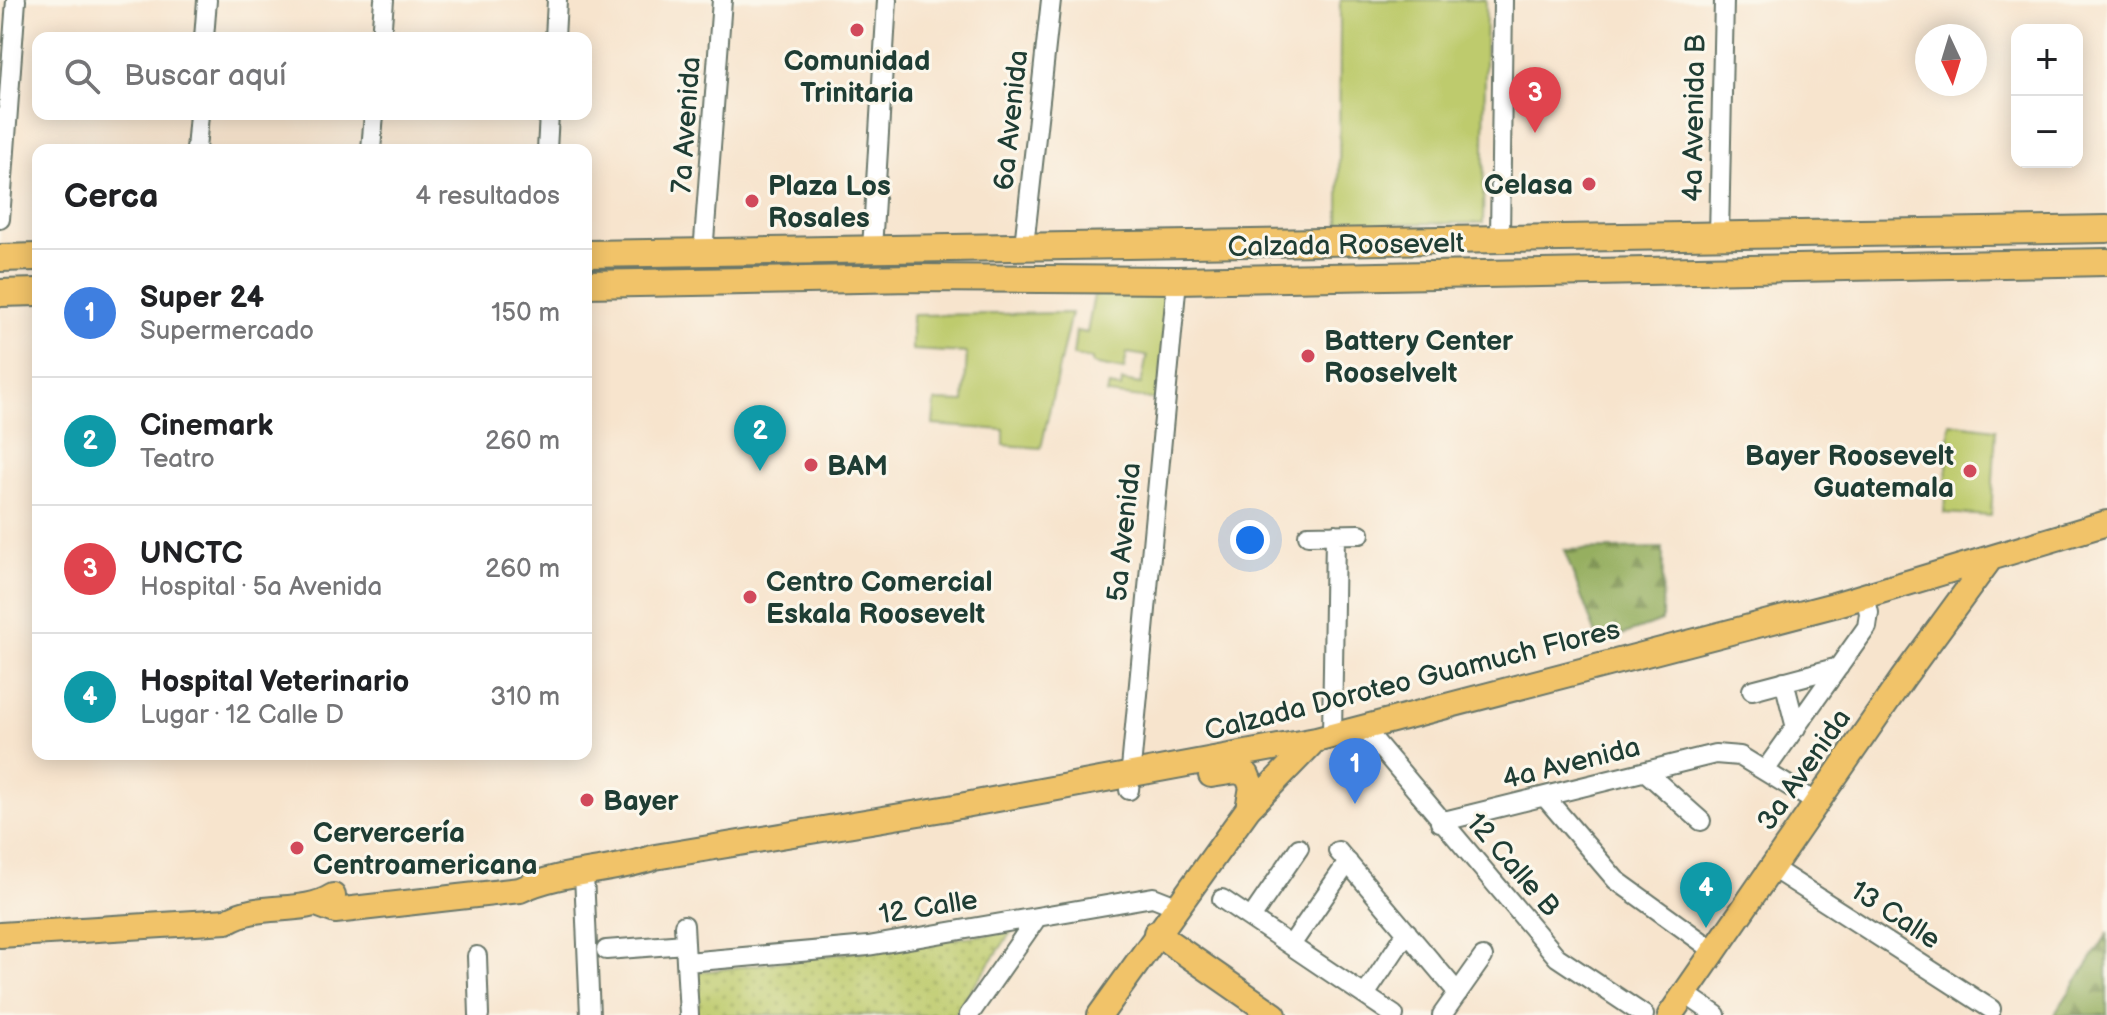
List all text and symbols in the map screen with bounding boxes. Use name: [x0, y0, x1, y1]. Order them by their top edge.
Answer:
marker: Comunidad Trinitaria: [848, 21, 866, 39]
north arrow: [1915, 24, 1987, 96]
map controls: [2011, 24, 2083, 168]
button: +: [2011, 24, 2083, 96]
search box: [32, 32, 592, 120]
street label: 4a Avenida B: [1677, 34, 1712, 202]
place label: Comunidad Trinitaria: [784, 45, 930, 110]
street label: 6a Avenida: [988, 48, 1035, 192]
icon: search: [60, 54, 104, 98]
street label: 7a Avenida: [665, 55, 708, 195]
text: Buscar aquí: [124, 58, 286, 94]
pin: 3: [1509, 67, 1561, 133]
button: −: [2011, 96, 2083, 168]
place label: Celasa: [1484, 169, 1573, 202]
place label: Plaza Los Rosales: [768, 170, 891, 235]
marker: Celasa: [1580, 175, 1598, 193]
text: Cerca: [64, 176, 159, 217]
text: 4 resultados: [415, 181, 560, 212]
marker: Plaza Los Rosales: [743, 192, 761, 210]
street label: Calzada Roosevelt: [1227, 227, 1465, 264]
text: Super 24: [140, 280, 264, 316]
text: 1: [85, 298, 95, 329]
text: 150 m: [491, 298, 560, 329]
text: Supermercado: [140, 316, 314, 347]
place label: Battery Center Rooselvelt: [1324, 325, 1514, 390]
marker: Battery Center Rooselvelt: [1299, 347, 1317, 365]
pin: 2: [734, 405, 786, 471]
text: Cinemark: [140, 408, 273, 444]
text: 2: [82, 426, 98, 457]
text: 260 m: [485, 426, 560, 457]
place label: Bayer Roosevelt Guatemala: [1745, 440, 1954, 505]
text: Teatro: [140, 444, 215, 475]
place label: BAM: [827, 450, 888, 483]
marker: BAM: [802, 456, 820, 474]
street label: 5a Avenida: [1101, 461, 1148, 603]
marker: Bayer Roosevelt Guatemala: [1961, 462, 1979, 480]
your location: [1230, 520, 1270, 560]
text: UNCTC: [140, 536, 243, 572]
text: 3: [82, 554, 98, 585]
text: 260 m: [485, 554, 560, 585]
place label: Centro Comercial Eskala Roosevelt: [766, 566, 993, 631]
text: Hospital · 5a Avenida: [140, 572, 382, 603]
marker: Centro Comercial Eskala Roosevelt: [741, 588, 759, 606]
street label: Calzada Doroteo Guamuch Flores: [1201, 613, 1624, 748]
text: Hospital Veterinario: [140, 664, 409, 700]
text: 4: [82, 682, 98, 713]
text: 310 m: [490, 682, 560, 713]
text: Lugar · 12 Calle D: [140, 700, 344, 731]
street label: 3a Avenida: [1750, 703, 1858, 837]
street label: 4a Avenida: [1499, 730, 1644, 797]
pin: 1: [1329, 738, 1381, 804]
place label: Bayer: [603, 785, 679, 818]
marker: Bayer: [578, 791, 596, 809]
street label: 12 Calle B: [1459, 806, 1567, 923]
place label: Cervercería Centroamericana: [313, 817, 538, 882]
marker: Cervercería Centroamericana: [288, 839, 306, 857]
pin: 4: [1680, 862, 1732, 928]
street label: 13 Calle: [1844, 874, 1946, 956]
street label: 12 Calle: [876, 883, 980, 932]

